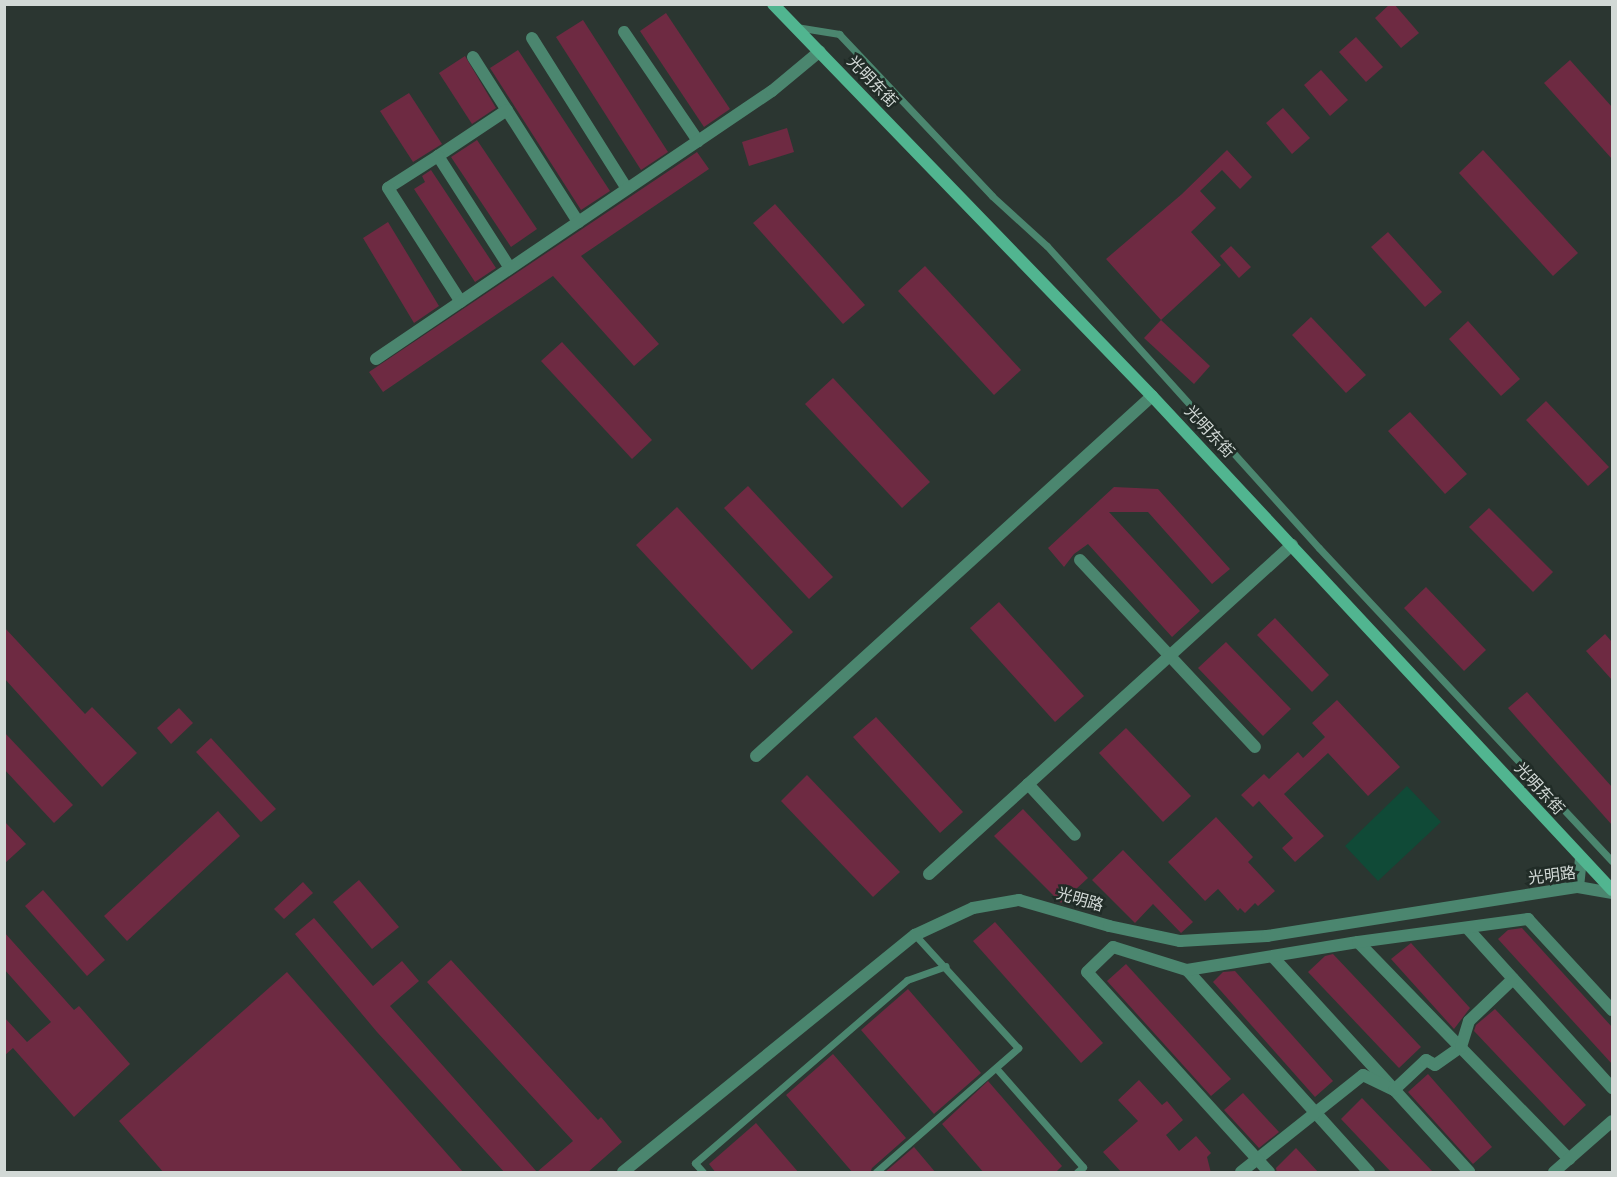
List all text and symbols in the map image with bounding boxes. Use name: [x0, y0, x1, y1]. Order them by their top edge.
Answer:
street label: 光明东街: [843, 52, 901, 112]
street label: 光明东街: [1180, 402, 1238, 462]
street label: 光明东街: [1510, 759, 1568, 819]
street label: 光明路: [1527, 864, 1577, 888]
street label: 光明路: [1054, 884, 1106, 916]

